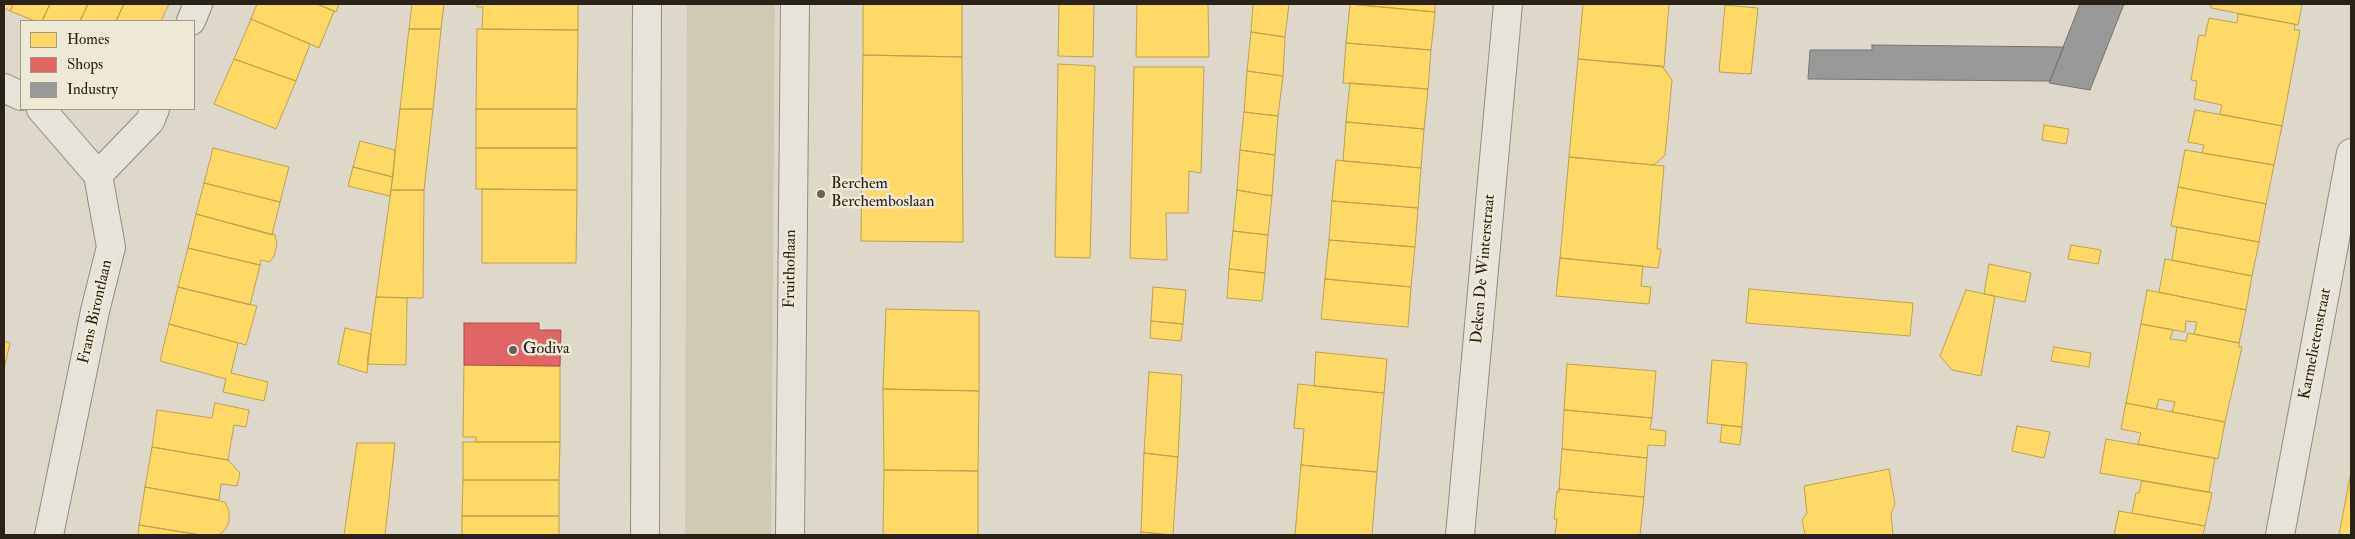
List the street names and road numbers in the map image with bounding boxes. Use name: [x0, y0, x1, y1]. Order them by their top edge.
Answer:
street label: Deken De Winterstraat: [1468, 193, 1500, 345]
street label: Fruithoflaan: [781, 229, 801, 309]
street label: Frans Birontlaan: [75, 258, 117, 366]
street label: Karmelietenstraat: [2296, 287, 2336, 401]

